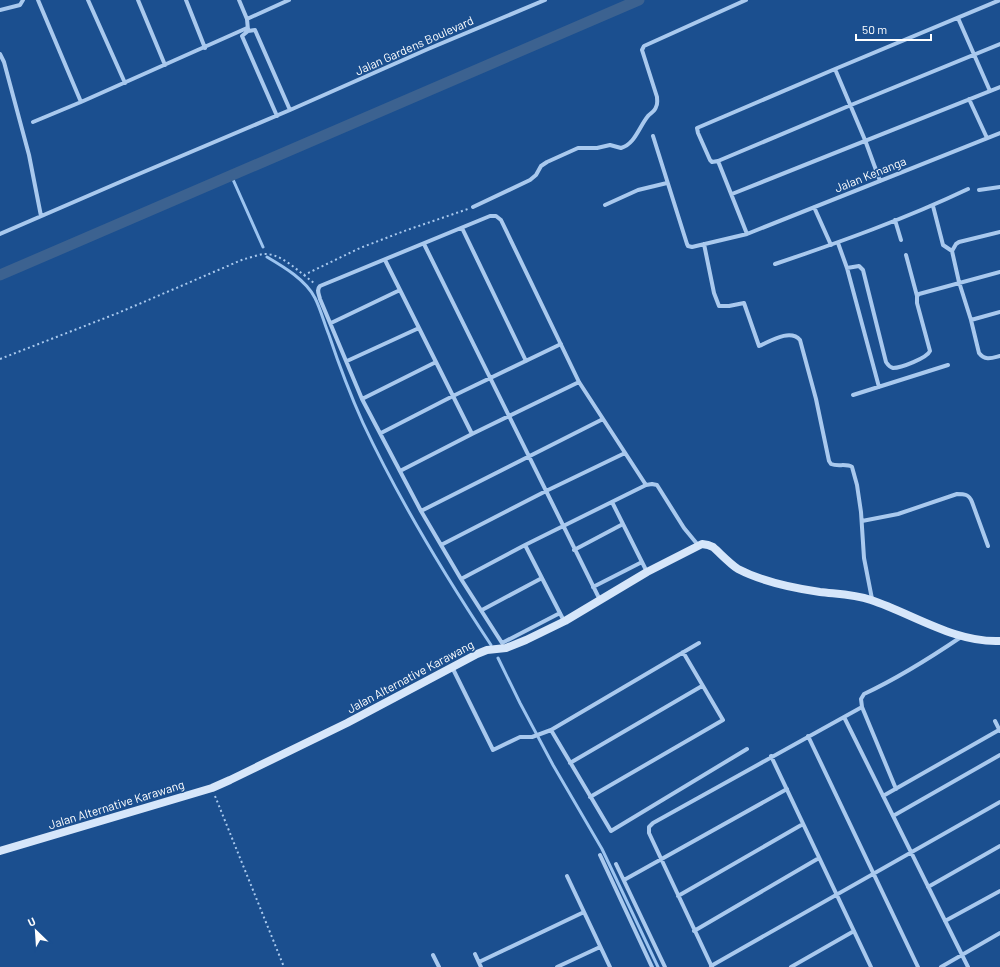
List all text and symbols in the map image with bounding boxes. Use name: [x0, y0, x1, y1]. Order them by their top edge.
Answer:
street label: Jalan Gardens Boulevard: [353, 13, 475, 77]
scale bar: [856, 16, 931, 42]
text: 50 m: [862, 22, 887, 36]
street label: Jalan Kenanga: [832, 153, 908, 195]
street label: Jalan Alternative Karawang: [344, 637, 476, 715]
street label: Jalan Alternative Karawang: [46, 777, 186, 831]
north arrow: [16, 911, 56, 951]
text: U: [26, 914, 38, 929]

